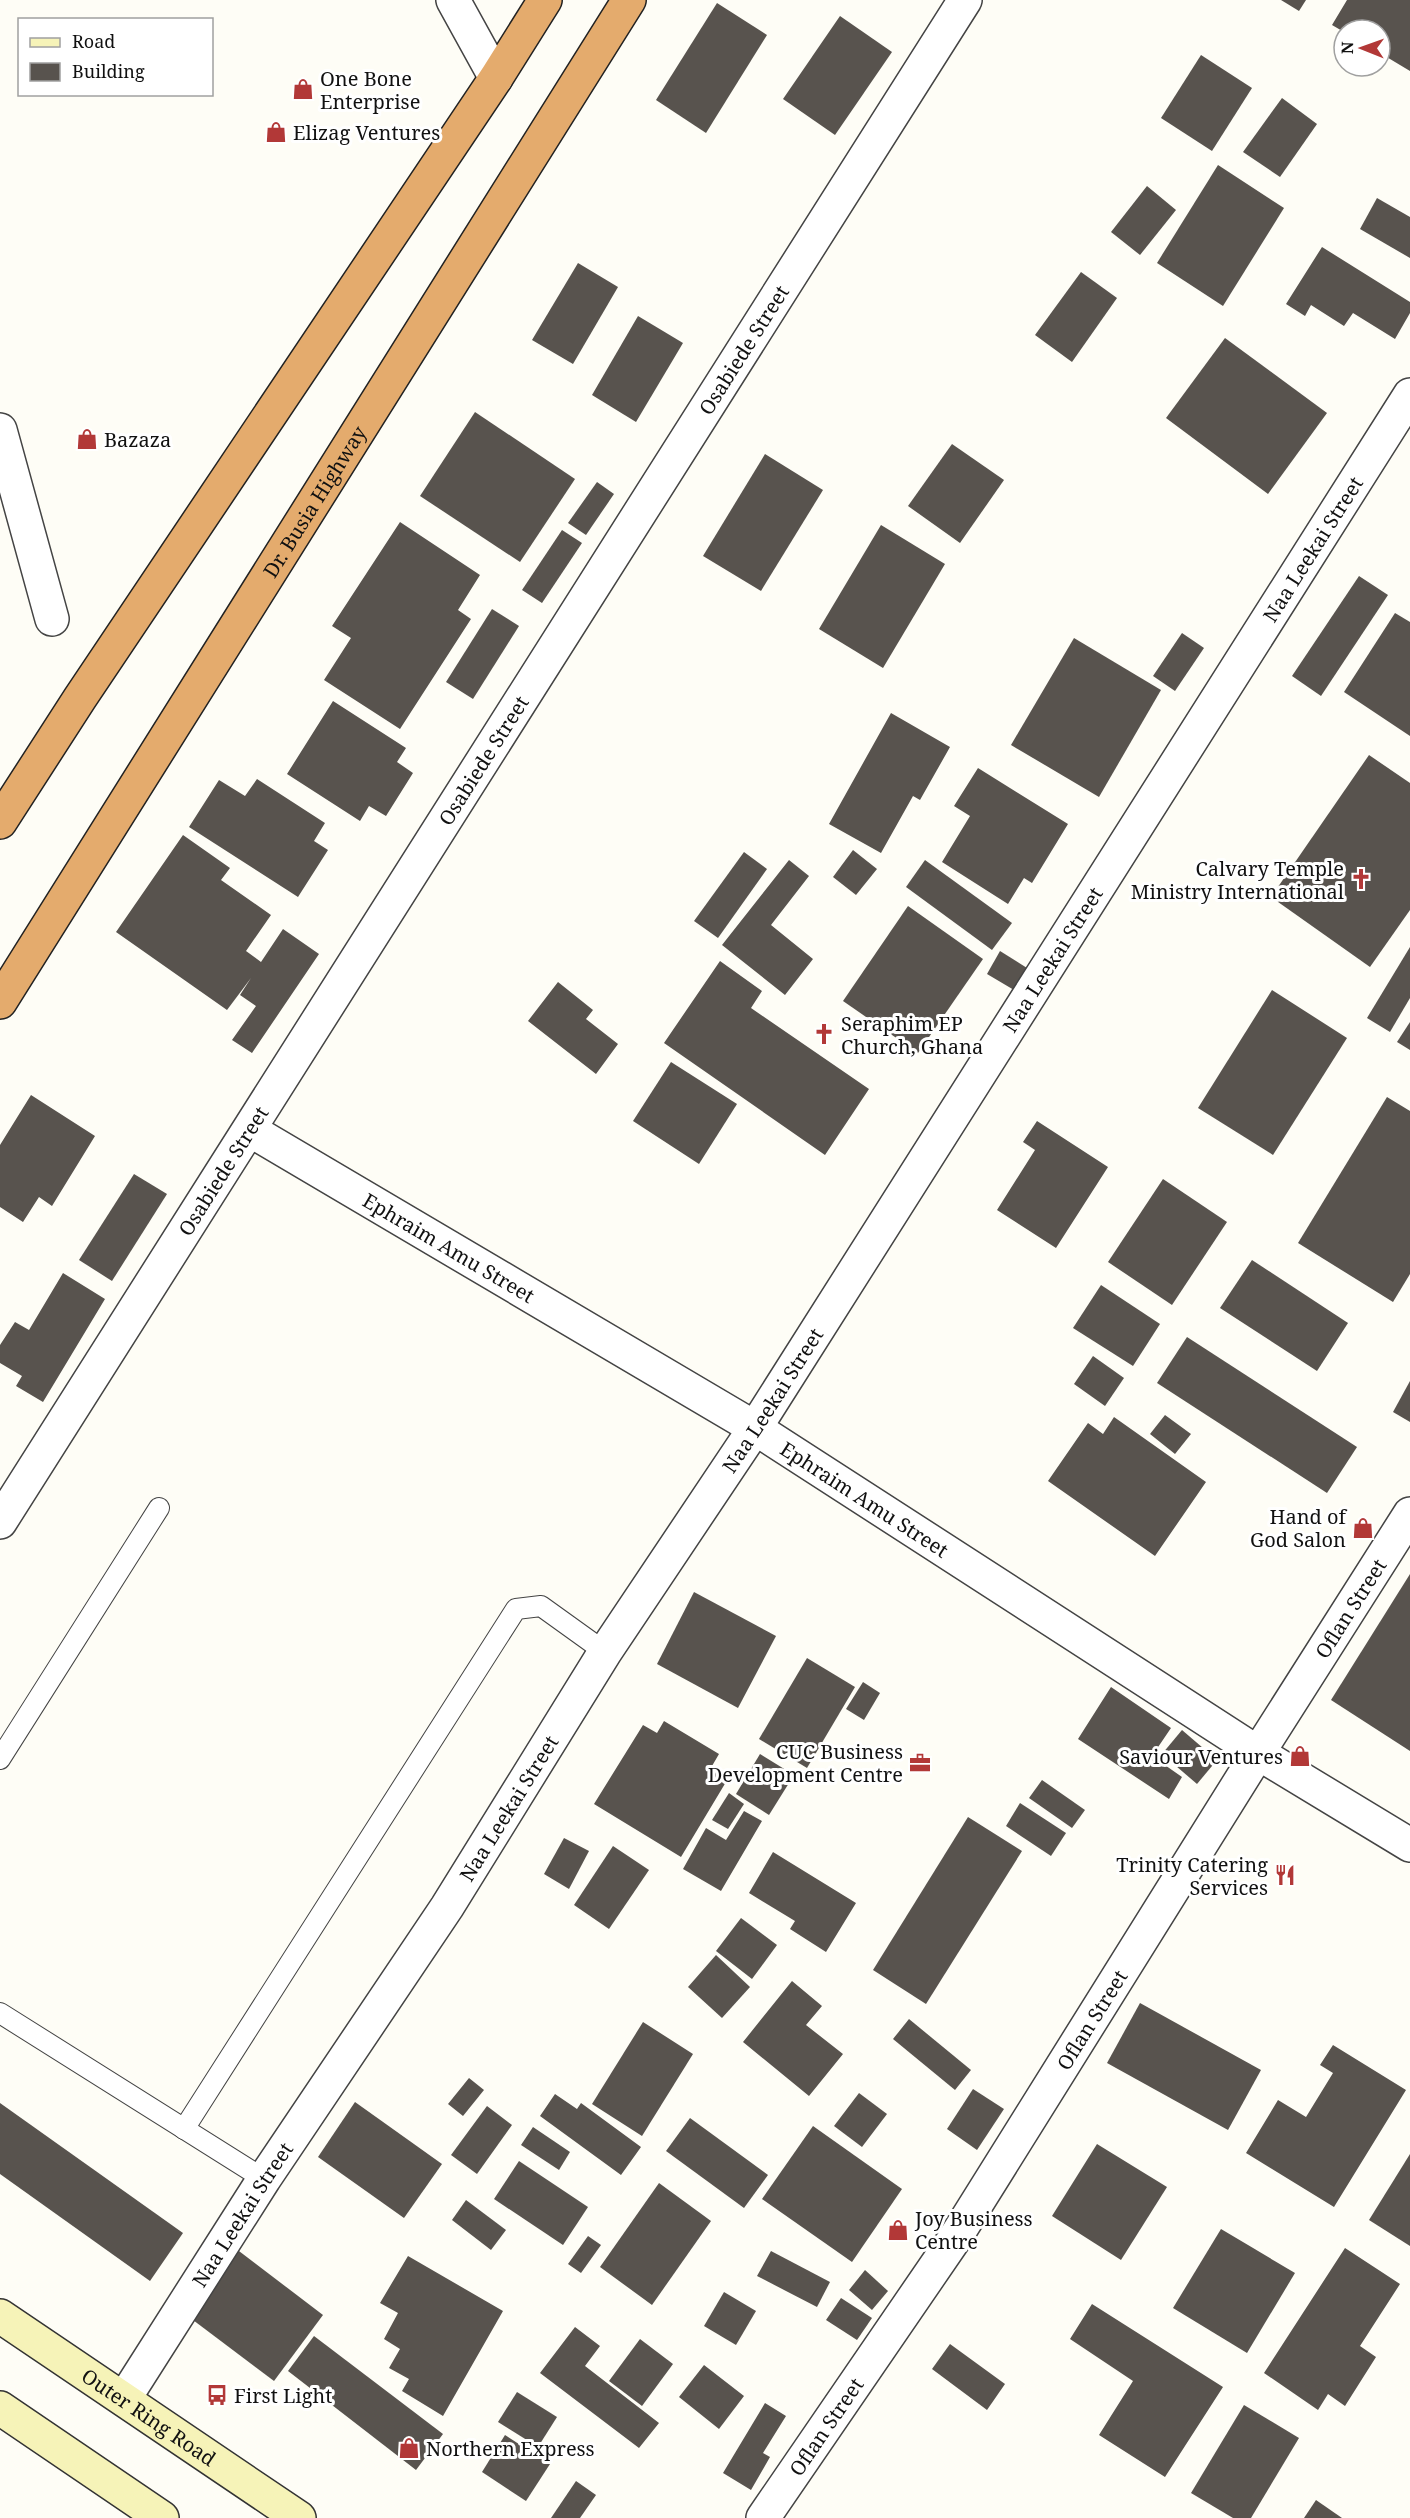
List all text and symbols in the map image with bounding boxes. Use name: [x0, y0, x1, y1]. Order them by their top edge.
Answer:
legend: [18, 18, 213, 96]
north arrow: [1332, 18, 1392, 78]
text: Road: [72, 29, 115, 53]
text: N: [1336, 41, 1358, 54]
text: Building: [72, 59, 145, 83]
place label: One Bone Enterprise: [320, 65, 420, 115]
shop icon: One Bone Enterprise: [291, 77, 315, 101]
place label: Elizag Ventures: [293, 119, 440, 146]
shop icon: Elizag Ventures: [264, 120, 288, 144]
street label: Osabiede Street: [692, 280, 794, 420]
street label: Dr. Busia Highway: [256, 420, 372, 583]
place label: Bazaza: [104, 426, 171, 453]
shop icon: Bazaza: [75, 427, 99, 451]
street label: Naa Leekai Street: [1256, 471, 1369, 627]
street label: Osabiede Street: [432, 690, 534, 830]
place label: Calvary Temple Ministry International: [1131, 855, 1344, 905]
church icon: Calvary Temple Ministry International: [1349, 867, 1373, 891]
street label: Naa Leekai Street: [996, 882, 1108, 1037]
place label: Seraphim EP Church, Ghana: [841, 1010, 983, 1060]
church icon: Seraphim EP Church, Ghana: [812, 1022, 836, 1046]
street label: Osabiede Street: [172, 1101, 274, 1241]
street label: Ephraim Amu Street: [358, 1186, 540, 1309]
street label: Naa Leekai Street: [716, 1322, 829, 1478]
street label: Ephraim Amu Street: [776, 1435, 954, 1563]
place label: Hand of God Salon: [1250, 1503, 1348, 1553]
shop icon: Hand of God Salon: [1351, 1516, 1375, 1540]
street label: Oflan Street: [1308, 1553, 1392, 1663]
street label: Naa Leekai Street: [453, 1730, 564, 1886]
place label: CUC Business Development Centre: [708, 1738, 903, 1788]
place label: Saviour Ventures: [1119, 1743, 1283, 1770]
shop icon: Saviour Ventures: [1288, 1744, 1312, 1768]
office icon: CUC Business Development Centre: [908, 1751, 932, 1775]
place label: Trinity Catering Services: [1116, 1851, 1268, 1901]
restaurant icon: Trinity Catering Services: [1273, 1863, 1297, 1887]
street label: Oflan Street: [1050, 1964, 1133, 2075]
street label: Naa Leekai Street: [185, 2137, 299, 2292]
place label: Joy Business Centre: [914, 2205, 1033, 2255]
shop icon: Joy Business Centre: [886, 2218, 910, 2242]
street label: Outer Ring Road: [77, 2362, 222, 2472]
street label: Oflan Street: [783, 2372, 869, 2481]
place label: First Light: [234, 2382, 332, 2409]
bus stop icon: First Light: [205, 2383, 229, 2407]
place label: Northern Express: [426, 2435, 595, 2462]
shop icon: Northern Express: [397, 2436, 421, 2460]

